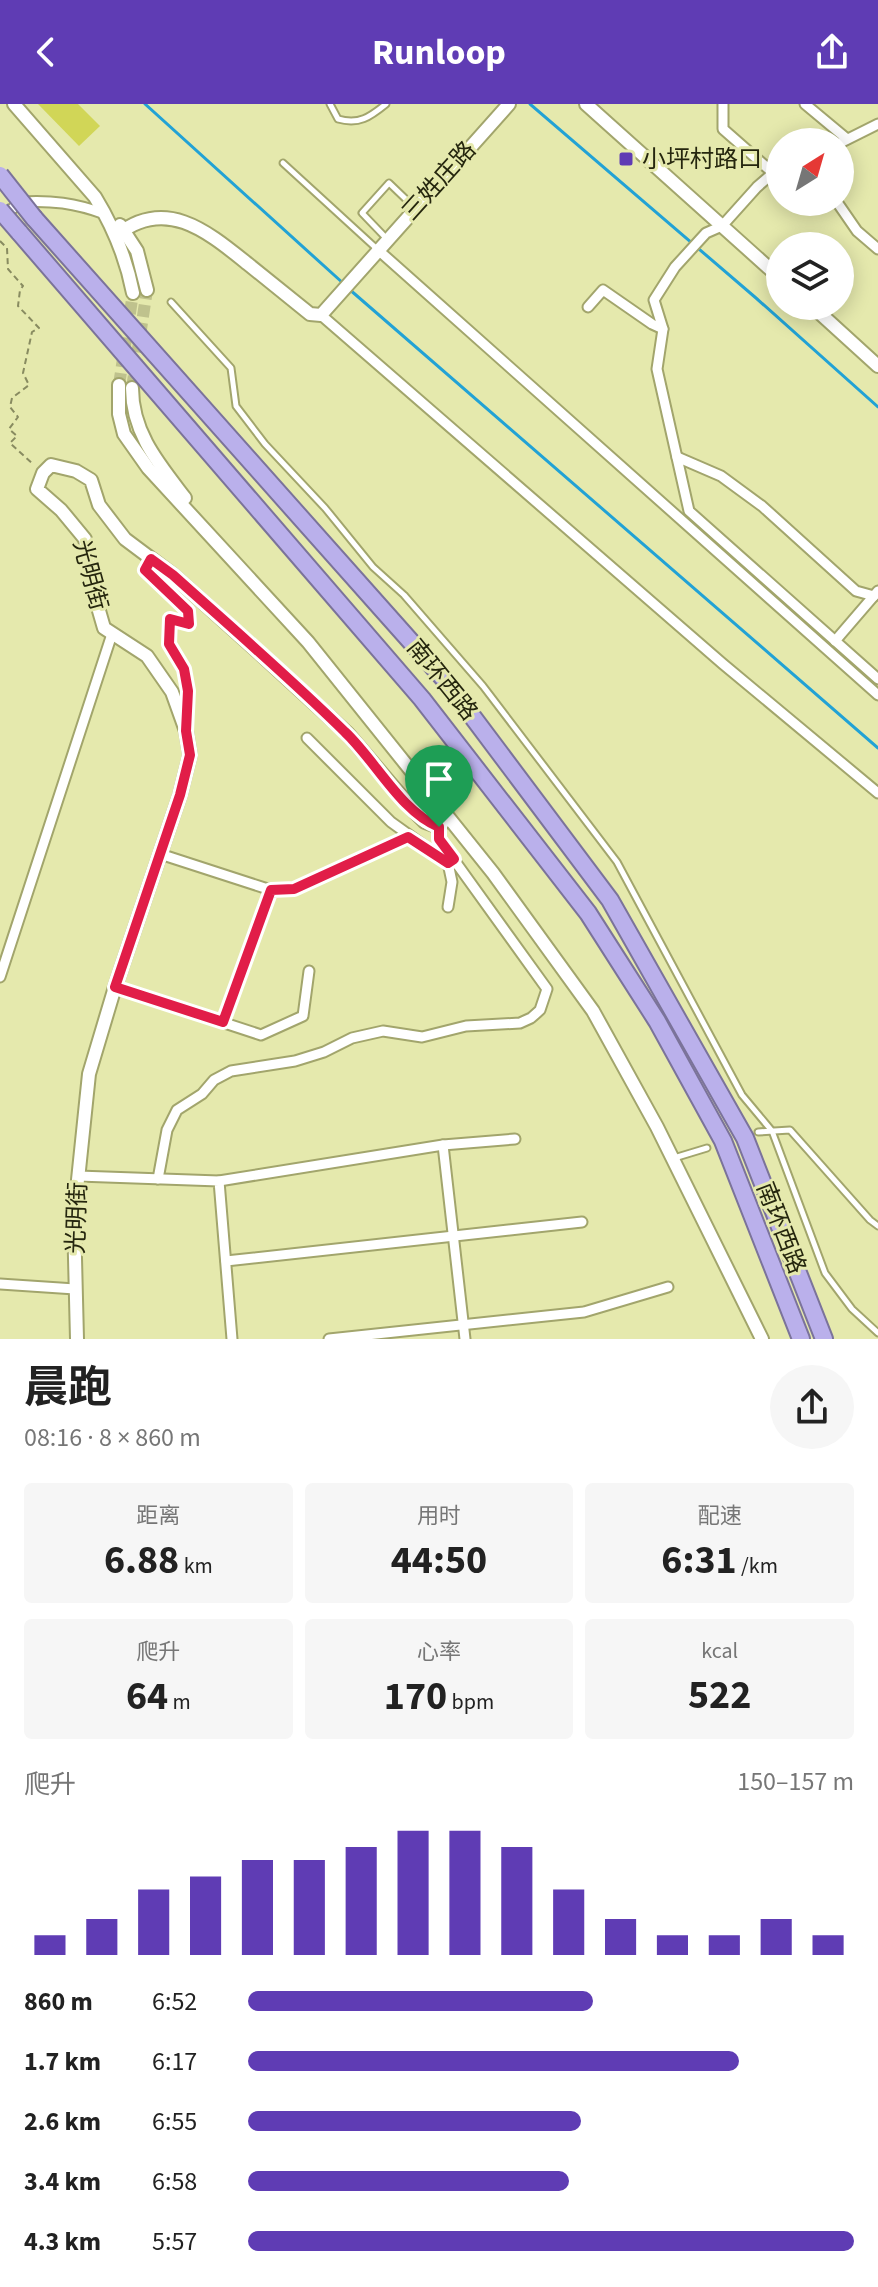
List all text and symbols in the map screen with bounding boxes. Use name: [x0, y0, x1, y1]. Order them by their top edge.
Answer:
text: Runloop: [372, 27, 506, 78]
icon: back: [24, 30, 68, 74]
icon: share: [810, 30, 854, 74]
north arrow: [766, 128, 854, 216]
map controls: [766, 128, 854, 320]
street label: 三姓庄路: [394, 134, 484, 228]
place label: 小坪村路口: [642, 142, 762, 177]
marker: 小坪村路口: [617, 150, 635, 168]
button: layers: [766, 232, 854, 320]
street label: 光明街: [64, 536, 116, 614]
street label: 南环西路: [398, 632, 486, 728]
pin: [405, 745, 473, 827]
icon: arrive: [417, 757, 461, 801]
street label: 南环西路: [747, 1177, 815, 1279]
street label: 光明街: [58, 1181, 96, 1255]
text: 晨跑: [24, 1357, 112, 1420]
button: share: [770, 1365, 854, 1449]
text: 08:16 · 8 × 860 m: [24, 1419, 201, 1456]
text: 距离: [136, 1500, 180, 1532]
text: 用时: [417, 1500, 461, 1532]
text: 配速: [698, 1500, 742, 1532]
text: 6.88: [104, 1532, 179, 1589]
text: 44:50: [391, 1532, 487, 1589]
text: 6:31: [661, 1532, 737, 1589]
text: km: [179, 1550, 213, 1582]
text: /km: [737, 1550, 778, 1582]
text: kcal: [701, 1635, 738, 1667]
text: 爬升: [136, 1636, 180, 1668]
text: 心率: [417, 1636, 461, 1668]
text: 522: [688, 1667, 751, 1724]
text: 64: [126, 1668, 168, 1725]
text: 170: [384, 1668, 447, 1725]
text: m: [168, 1686, 191, 1718]
text: bpm: [447, 1686, 494, 1718]
text: 150–157 m: [737, 1763, 854, 1800]
text: 爬升: [24, 1766, 76, 1803]
text: 860 m: [24, 1983, 93, 2020]
text: 6:52: [152, 1983, 197, 2020]
text: 1.7 km: [24, 2043, 101, 2080]
text: 6:17: [152, 2043, 197, 2080]
text: 2.6 km: [24, 2103, 101, 2140]
text: 6:55: [152, 2103, 197, 2140]
text: 3.4 km: [24, 2163, 101, 2200]
text: 6:58: [152, 2163, 197, 2200]
text: 4.3 km: [24, 2223, 101, 2260]
text: 5:57: [152, 2223, 197, 2260]

